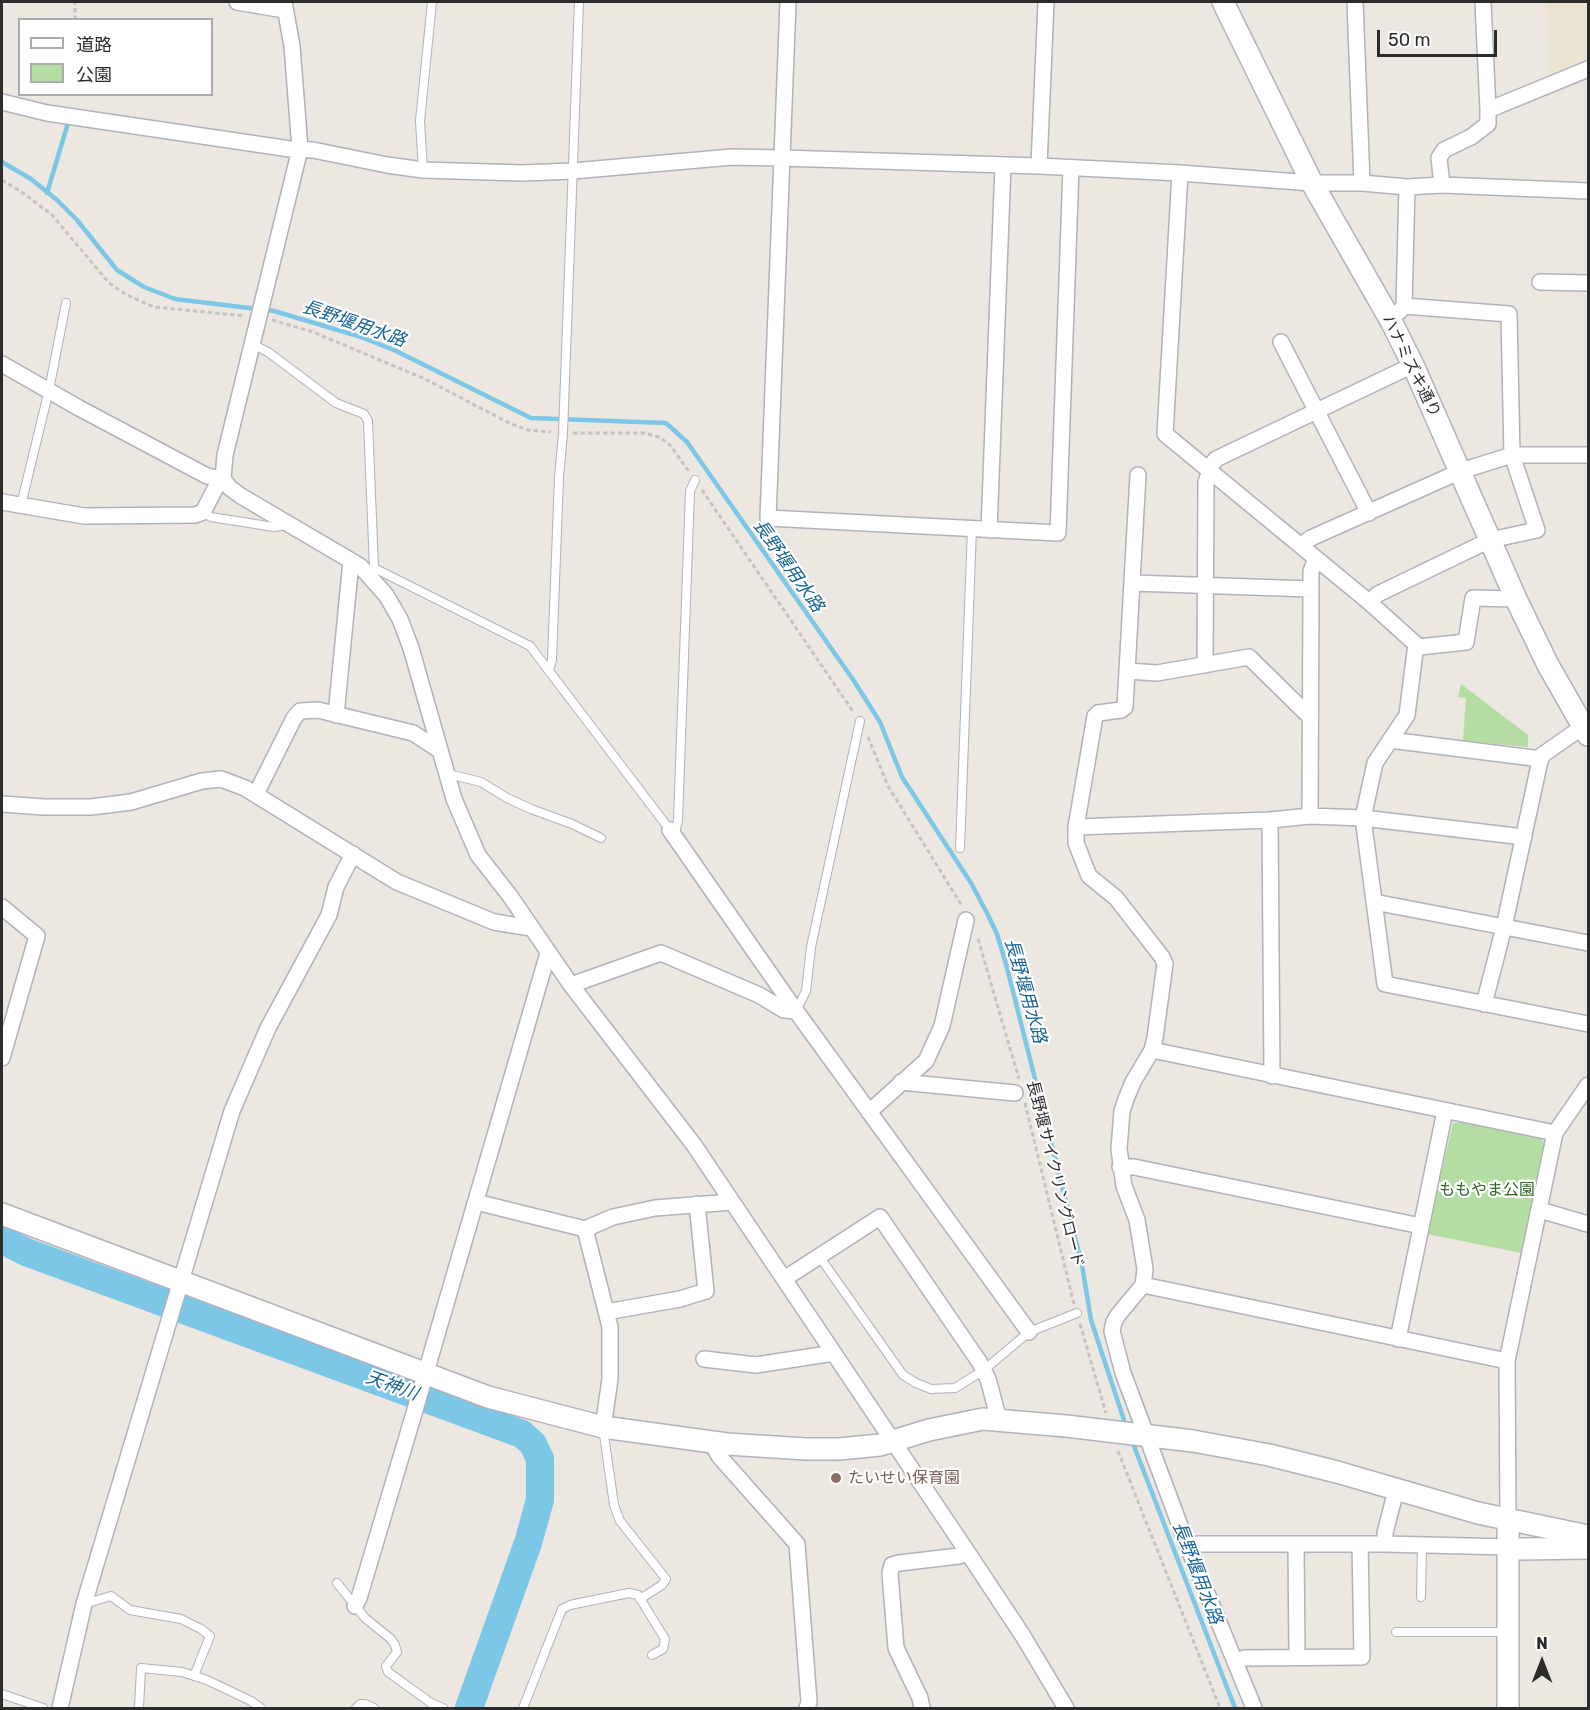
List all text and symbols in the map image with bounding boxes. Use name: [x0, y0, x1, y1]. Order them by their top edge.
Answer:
legend: [18, 18, 213, 96]
scale bar: [1380, 18, 1500, 56]
text: 50 m: [1388, 29, 1431, 51]
text: 道路: [76, 34, 112, 56]
text: 公園: [76, 64, 112, 86]
water label: 長野堰用水路: [299, 296, 409, 352]
street label: ハナミズキ通り: [1378, 311, 1444, 421]
water label: 長野堰用水路: [748, 516, 828, 616]
water label: 長野堰用水路: [1000, 936, 1050, 1046]
street label: 長野堰サイクリングロード: [1022, 1079, 1088, 1269]
park label: ももやま公園: [1439, 1180, 1535, 1200]
water label: 天神川: [363, 1367, 421, 1405]
place label: たいせい保育園: [848, 1468, 960, 1488]
marker: たいせい保育園: [829, 1471, 843, 1485]
water label: 長野堰用水路: [1168, 1519, 1226, 1627]
north arrow: [1512, 1632, 1572, 1692]
text: N: [1536, 1634, 1548, 1653]

